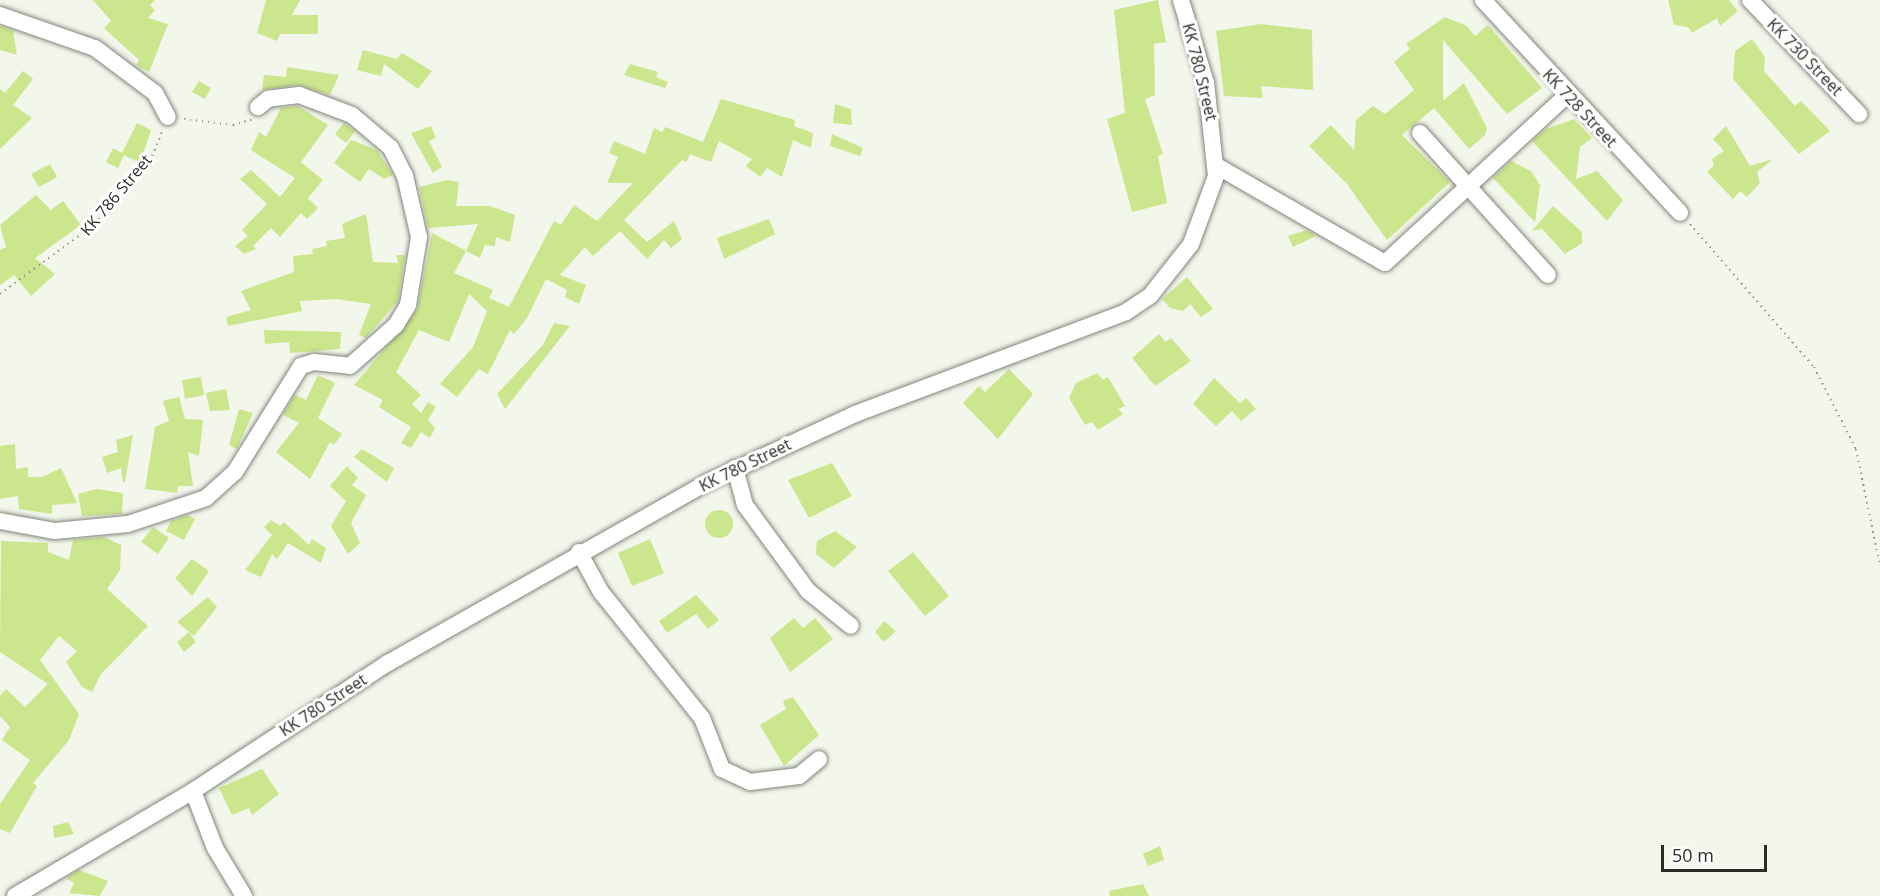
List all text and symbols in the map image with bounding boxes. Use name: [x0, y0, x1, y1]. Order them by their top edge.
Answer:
street label: KK 730 Street: [1763, 14, 1847, 100]
street label: KK 780 Street: [1179, 21, 1221, 123]
street label: KK 728 Street: [1539, 65, 1621, 151]
street label: KK 786 Street: [76, 151, 156, 239]
street label: KK 780 Street: [696, 434, 794, 496]
street label: KK 780 Street: [276, 670, 370, 740]
scale bar: [1664, 833, 1770, 871]
text: 50 m: [1672, 843, 1714, 867]

